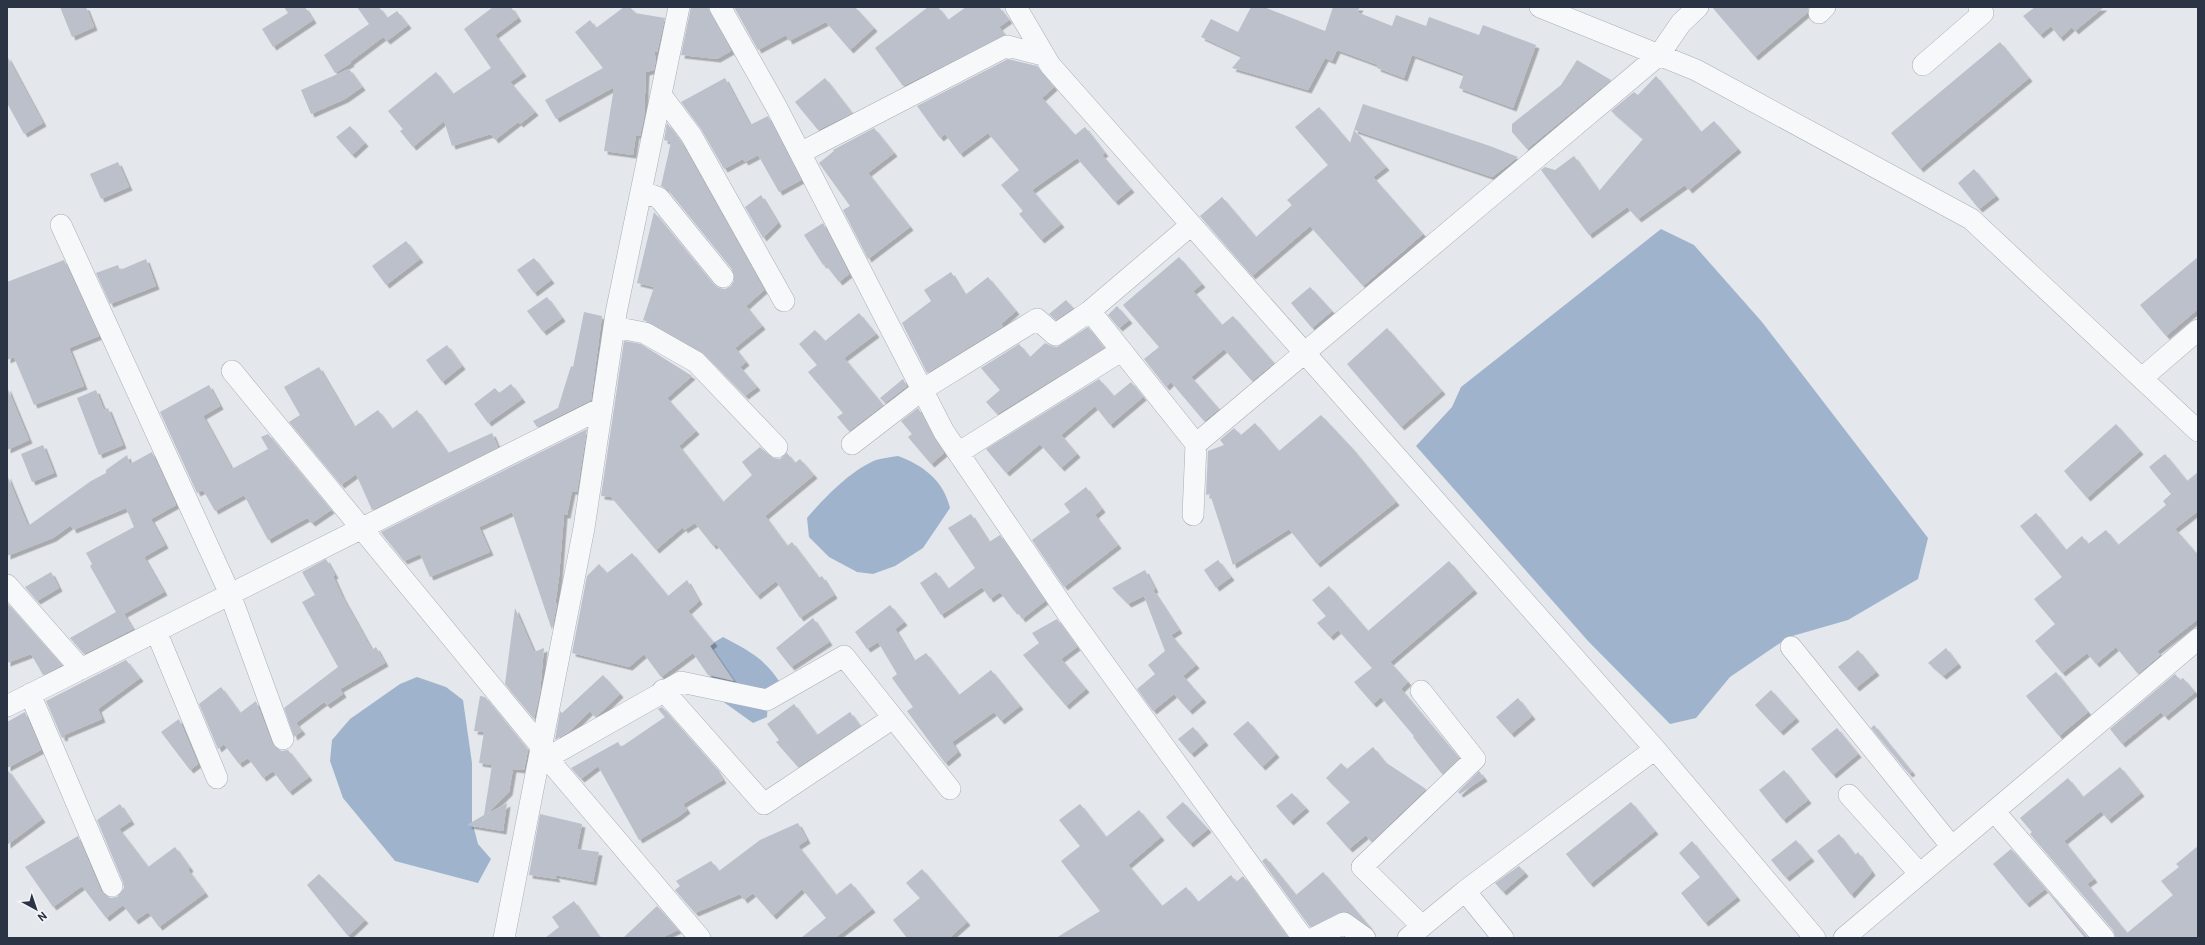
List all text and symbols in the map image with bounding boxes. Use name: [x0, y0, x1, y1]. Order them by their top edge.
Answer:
north arrow: [16, 889, 56, 929]
text: N: [35, 909, 49, 924]

